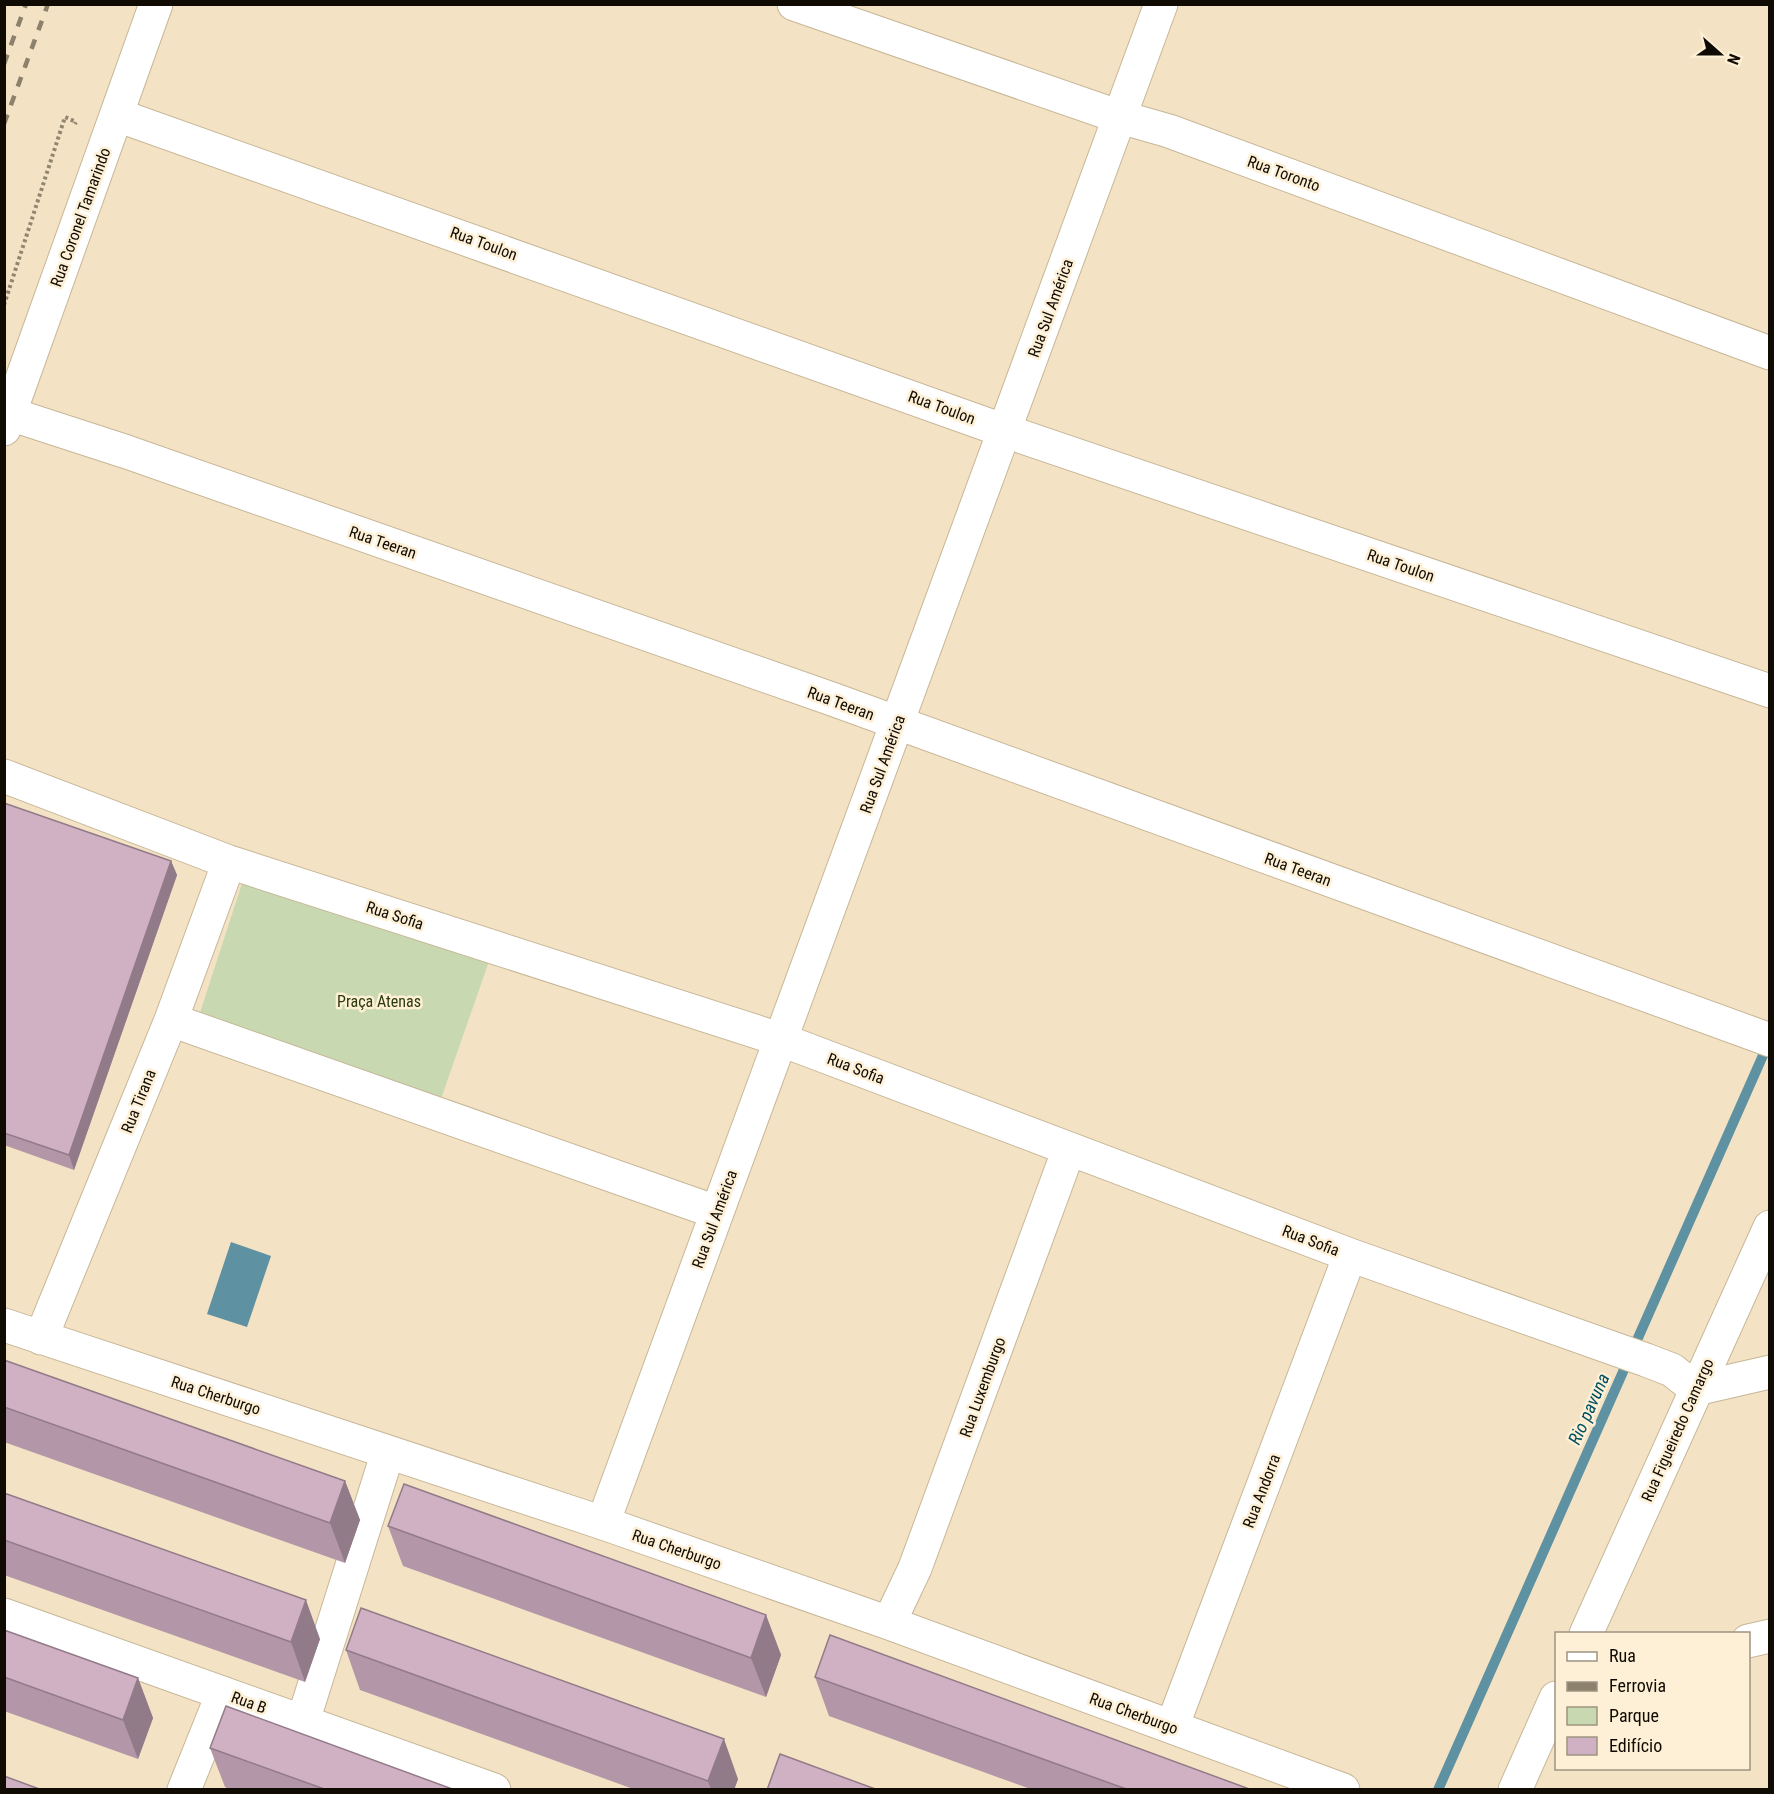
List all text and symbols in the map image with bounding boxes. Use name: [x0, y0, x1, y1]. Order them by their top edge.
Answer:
north arrow: [1690, 24, 1750, 84]
text: N: [1723, 51, 1744, 67]
street label: Rua Coronel Tamarindo: [46, 145, 114, 289]
street label: Rua Toronto: [1245, 152, 1323, 195]
street label: Rua Toulon: [448, 223, 520, 264]
street label: Rua Sul América: [1024, 256, 1077, 360]
street label: Rua Toulon: [906, 387, 978, 428]
street label: Rua Teeran: [347, 522, 419, 563]
street label: Rua Toulon: [1365, 545, 1437, 586]
street label: Rua Teeran: [805, 683, 877, 724]
street label: Rua Sul América: [856, 712, 909, 816]
street label: Rua Teeran: [1262, 849, 1334, 890]
street label: Rua Sofia: [364, 897, 426, 934]
park label: Praça Atenas: [337, 992, 421, 1011]
street label: Rua Sofia: [825, 1049, 887, 1088]
street label: Rua Tirana: [117, 1067, 160, 1136]
street label: Rua Sul América: [688, 1167, 741, 1271]
street label: Rua Sofia: [1280, 1221, 1342, 1260]
street label: Rua Luxemburgo: [956, 1334, 1009, 1440]
street label: Rua Figueiredo Camargo: [1637, 1356, 1718, 1505]
water label: Rio pavuna: [1564, 1370, 1614, 1448]
street label: Rua Cherburgo: [169, 1372, 263, 1419]
street label: Rua Andorra: [1239, 1452, 1284, 1531]
street label: Rua Cherburgo: [630, 1525, 724, 1574]
legend: [1555, 1632, 1750, 1770]
text: Rua: [1609, 1645, 1636, 1666]
text: Ferrovia: [1609, 1675, 1666, 1696]
street label: Rua B: [229, 1687, 269, 1718]
street label: Rua Cherburgo: [1087, 1689, 1181, 1738]
text: Parque: [1609, 1705, 1659, 1726]
text: Edifício: [1609, 1735, 1662, 1756]

